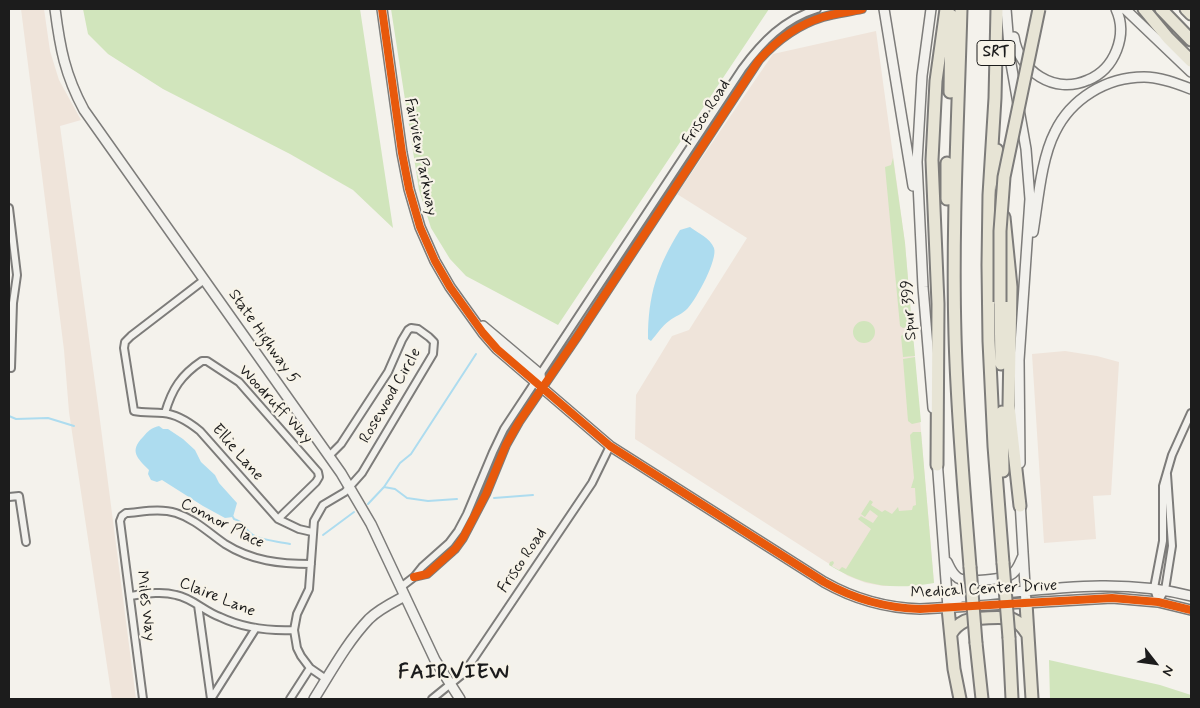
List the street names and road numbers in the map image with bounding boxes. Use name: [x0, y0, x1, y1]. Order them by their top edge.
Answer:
road number: SRT: [977, 40, 1015, 66]
street label: Frisco Road: [679, 77, 735, 149]
street label: Fairview Parkway: [399, 97, 441, 217]
street label: Spur 399: [898, 279, 922, 341]
street label: State Highway 5: [223, 286, 303, 388]
street label: Rosewood Circle: [356, 345, 426, 447]
street label: Woodruff Way: [234, 362, 316, 448]
street label: Ellie Lane: [207, 421, 267, 485]
street label: Connor Place: [177, 495, 267, 553]
street label: Frisco Road: [494, 525, 552, 597]
street label: Miles Way: [131, 570, 159, 642]
street label: Claire Lane: [176, 574, 258, 622]
street label: Medical Center Drive: [910, 577, 1058, 603]

